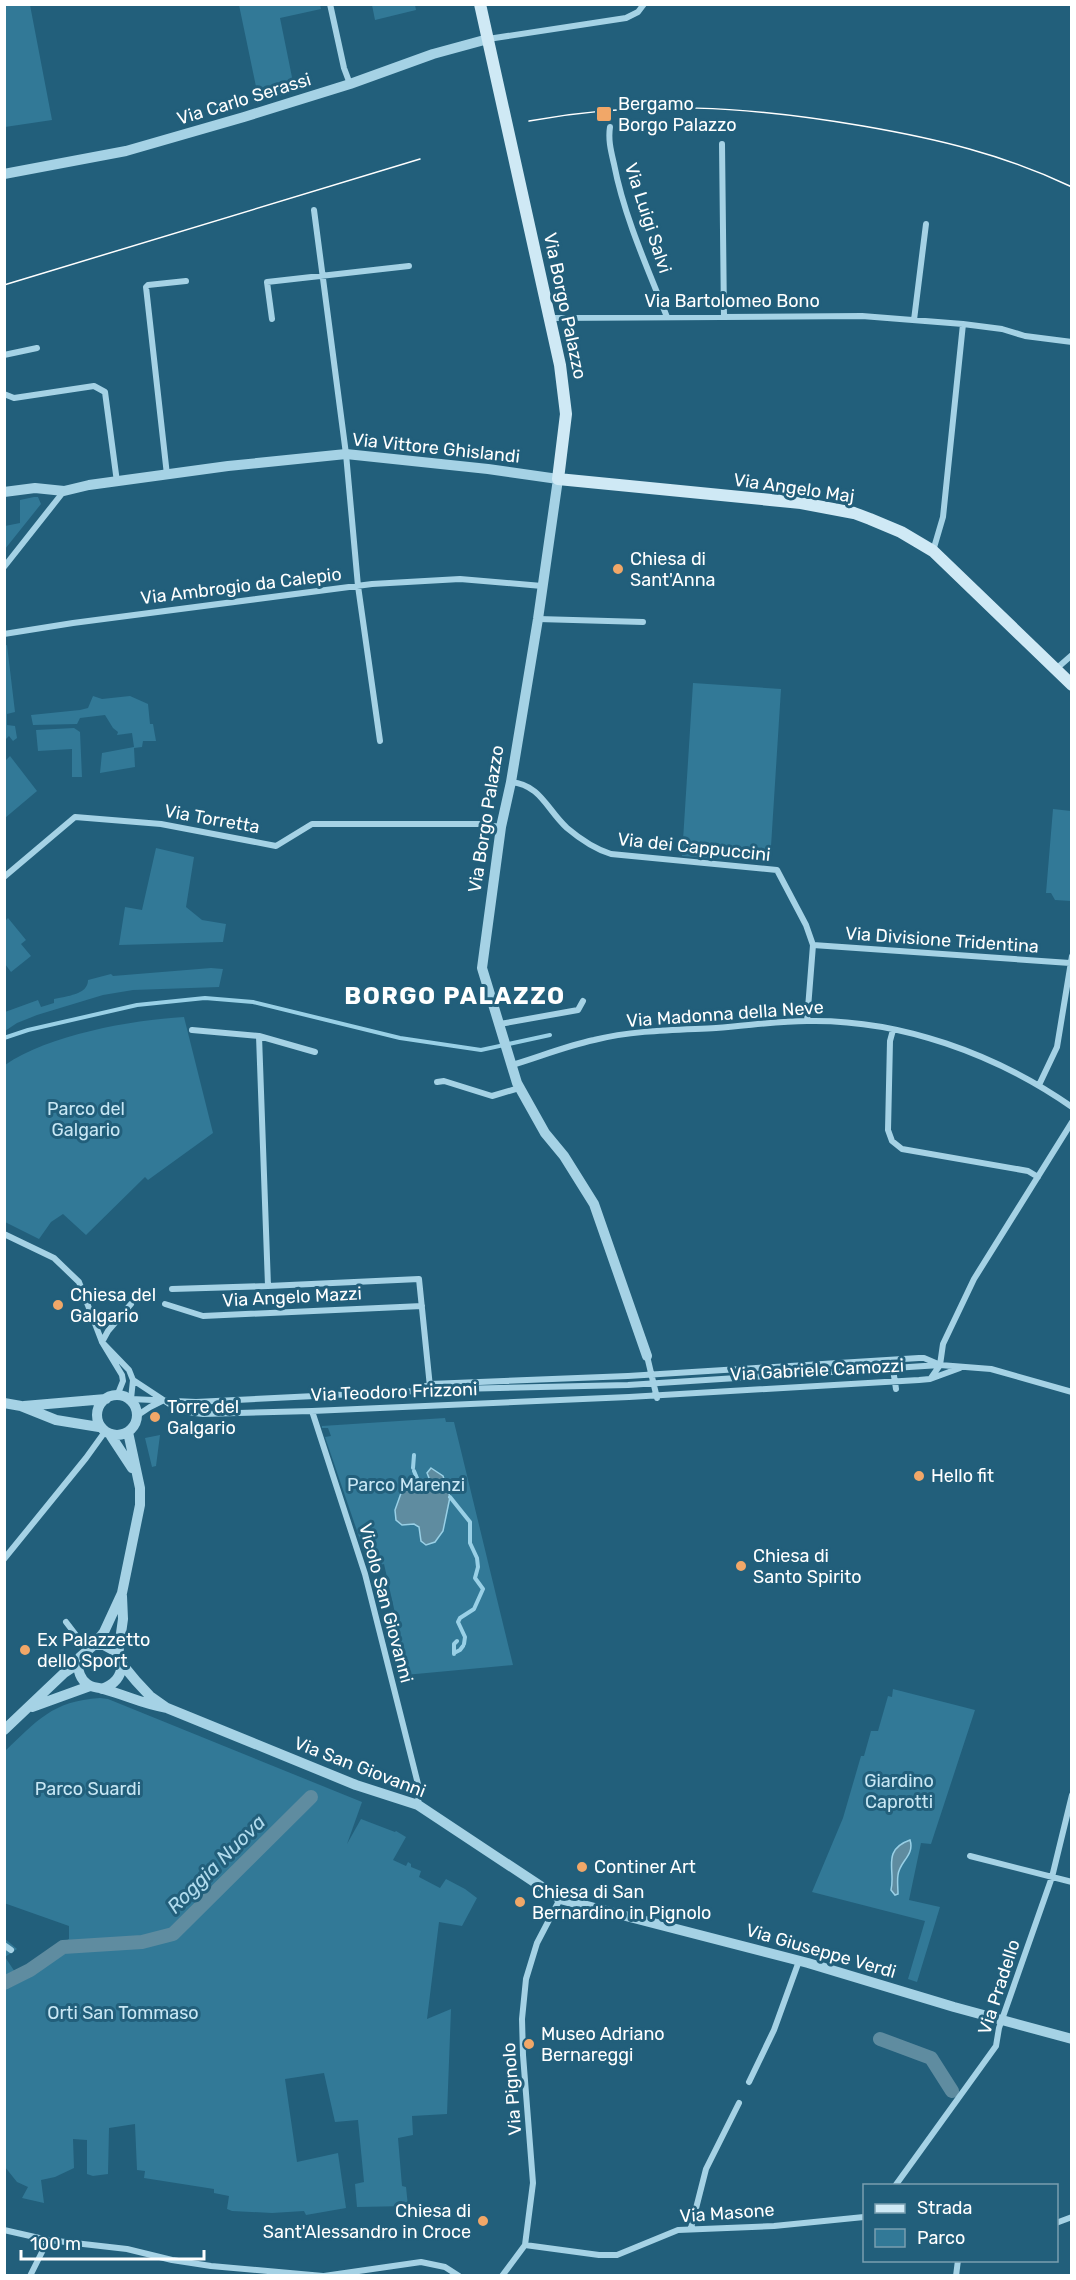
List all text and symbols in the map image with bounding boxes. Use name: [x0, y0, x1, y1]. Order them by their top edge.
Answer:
street label: Via Carlo Serassi: [174, 68, 314, 130]
place label: Bergamo Borgo Palazzo: [618, 93, 737, 136]
marker: Bergamo Borgo Palazzo: [595, 105, 613, 123]
street label: Via Luigi Salvi: [620, 160, 676, 276]
street label: Via Borgo Palazzo: [539, 231, 591, 381]
street label: Via Bartolomeo Bono: [644, 290, 820, 312]
street label: Via Vittore Ghislandi: [351, 428, 521, 468]
street label: Via Angelo Maj: [732, 469, 856, 507]
place label: Chiesa di Sant'Anna: [630, 548, 715, 591]
marker: Chiesa di Sant'Anna: [611, 562, 625, 576]
street label: Via Ambrogio da Calepio: [139, 563, 343, 609]
street label: Via Borgo Palazzo: [463, 744, 509, 894]
street label: Via Torretta: [163, 800, 261, 838]
street label: Via dei Cappuccini: [616, 828, 772, 866]
street label: Via Divisione Tridentina: [844, 922, 1040, 958]
district label: BORGO PALAZZO: [344, 982, 566, 1010]
street label: Via Madonna della Neve: [626, 996, 824, 1032]
park label: Parco del Galgario: [47, 1098, 125, 1141]
street label: Via Angelo Mazzi: [222, 1282, 362, 1312]
place label: Chiesa del Galgario: [70, 1284, 156, 1327]
marker: Chiesa del Galgario: [51, 1298, 65, 1312]
street label: Via Gabriele Camozzi: [729, 1354, 905, 1386]
street label: Via Teodoro Frizzoni: [310, 1378, 478, 1406]
place label: Torre del Galgario: [167, 1396, 239, 1439]
marker: Torre del Galgario: [148, 1410, 162, 1424]
place label: Hello fit: [931, 1465, 994, 1487]
marker: Hello fit: [912, 1469, 926, 1483]
park label: Parco Marenzi: [347, 1474, 465, 1496]
street label: Vicolo San Giovanni: [354, 1521, 418, 1685]
place label: Chiesa di Santo Spirito: [753, 1545, 862, 1588]
marker: Chiesa di Santo Spirito: [734, 1559, 748, 1573]
place label: Ex Palazzetto dello Sport: [37, 1629, 150, 1672]
marker: Ex Palazzetto dello Sport: [18, 1643, 32, 1657]
street label: Via San Giovanni: [291, 1732, 429, 1802]
park label: Giardino Caprotti: [864, 1770, 934, 1813]
park label: Parco Suardi: [35, 1778, 141, 1800]
water label: Roggia Nuova: [162, 1810, 270, 1918]
place label: Continer Art: [594, 1856, 696, 1878]
marker: Continer Art: [575, 1860, 589, 1874]
place label: Chiesa di San Bernardino in Pignolo: [532, 1881, 711, 1924]
marker: Chiesa di San Bernardino in Pignolo: [513, 1895, 527, 1909]
street label: Via Giuseppe Verdi: [743, 1919, 899, 1983]
street label: Via Pradello: [973, 1937, 1025, 2037]
park label: Orti San Tommaso: [47, 2002, 199, 2024]
place label: Museo Adriano Bernareggi: [541, 2023, 665, 2066]
marker: Museo Adriano Bernareggi: [522, 2037, 536, 2051]
street label: Via Pignolo: [498, 2042, 526, 2136]
legend: [863, 2184, 1058, 2262]
text: Strada: [917, 2197, 973, 2219]
street label: Via Masone: [679, 2199, 775, 2227]
place label: Chiesa di Sant'Alessandro in Croce: [263, 2200, 471, 2243]
marker: Chiesa di Sant'Alessandro in Croce: [476, 2214, 490, 2228]
scale bar: [21, 2223, 204, 2261]
text: Parco: [917, 2227, 965, 2249]
text: 100 m: [30, 2233, 81, 2255]

